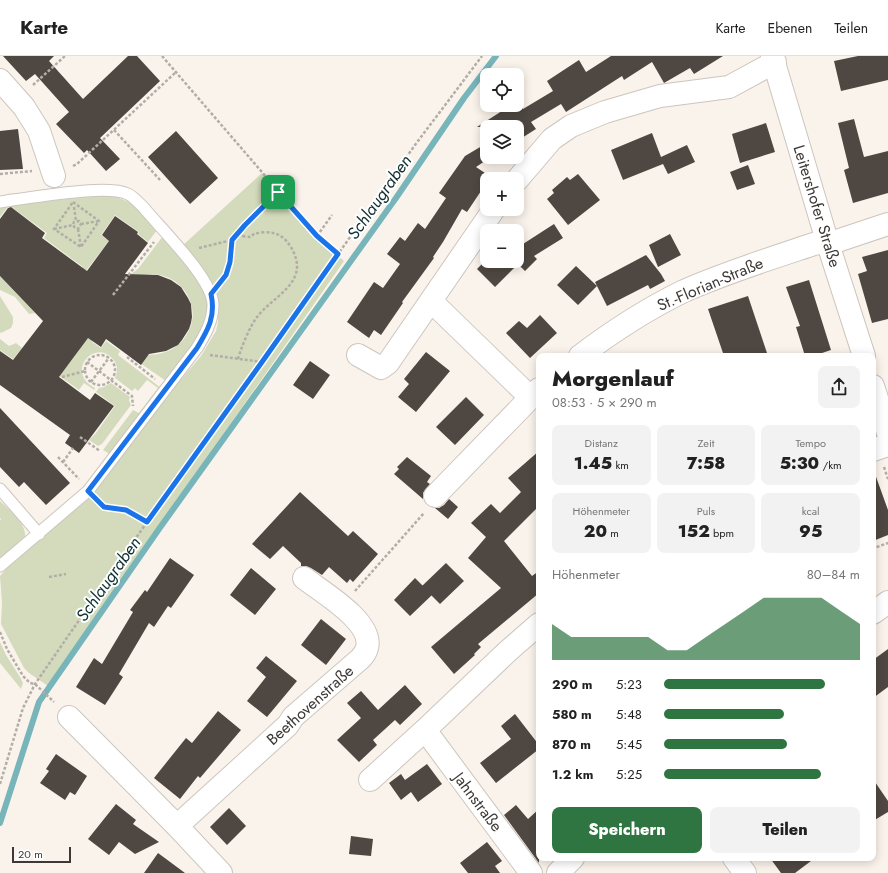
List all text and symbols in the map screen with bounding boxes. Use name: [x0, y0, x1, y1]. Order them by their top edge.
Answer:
text: Karte: [20, 14, 68, 41]
text: Karte: [715, 18, 745, 38]
text: Ebenen: [767, 18, 812, 38]
text: Teilen: [834, 18, 868, 38]
map controls: [480, 68, 524, 268]
button: locate: [480, 68, 524, 112]
button: layers: [480, 120, 524, 164]
street label: Leitershofer Straße: [787, 142, 847, 270]
water label: Schlaugraben: [341, 150, 417, 244]
button: +: [480, 172, 524, 216]
pin: [261, 175, 295, 209]
icon: arrive: [267, 181, 289, 203]
button: −: [480, 224, 524, 268]
street label: St.-Florian-Straße: [653, 251, 767, 317]
text: Morgenlauf: [552, 362, 674, 394]
button: share: [818, 366, 860, 408]
text: 08:53 · 5 × 290 m: [552, 393, 657, 412]
text: Distanz: [585, 435, 618, 451]
text: Zeit: [698, 435, 714, 451]
text: Tempo: [795, 435, 826, 451]
text: 1.45: [574, 451, 612, 475]
text: 7:58: [687, 451, 725, 475]
text: 5:30: [780, 451, 819, 475]
text: km: [612, 457, 629, 473]
text: /km: [819, 457, 842, 473]
text: Höhenmeter: [573, 503, 630, 519]
text: Puls: [697, 503, 715, 519]
text: kcal: [802, 503, 820, 519]
text: 20: [584, 519, 607, 543]
text: 152: [678, 519, 710, 543]
text: 95: [799, 519, 822, 543]
text: m: [607, 525, 619, 541]
text: bpm: [710, 525, 734, 541]
water label: Schlaugraben: [70, 532, 146, 626]
text: Höhenmeter: [552, 565, 620, 584]
text: 80–84 m: [807, 565, 860, 584]
street label: Beethovenstraße: [261, 660, 359, 750]
text: 290 m: [552, 675, 592, 694]
text: 5:23: [616, 675, 642, 694]
text: 580 m: [552, 705, 592, 724]
text: 5:48: [616, 705, 642, 724]
text: 870 m: [552, 735, 591, 754]
text: 5:45: [616, 735, 642, 754]
text: 1.2 km: [552, 765, 593, 784]
text: 5:25: [616, 765, 642, 784]
street label: Jahnstraße: [447, 766, 508, 837]
button: Speichern: [552, 807, 702, 853]
button: Teilen: [710, 807, 860, 853]
scale bar: [12, 845, 71, 864]
text: 20 m: [18, 846, 43, 862]

